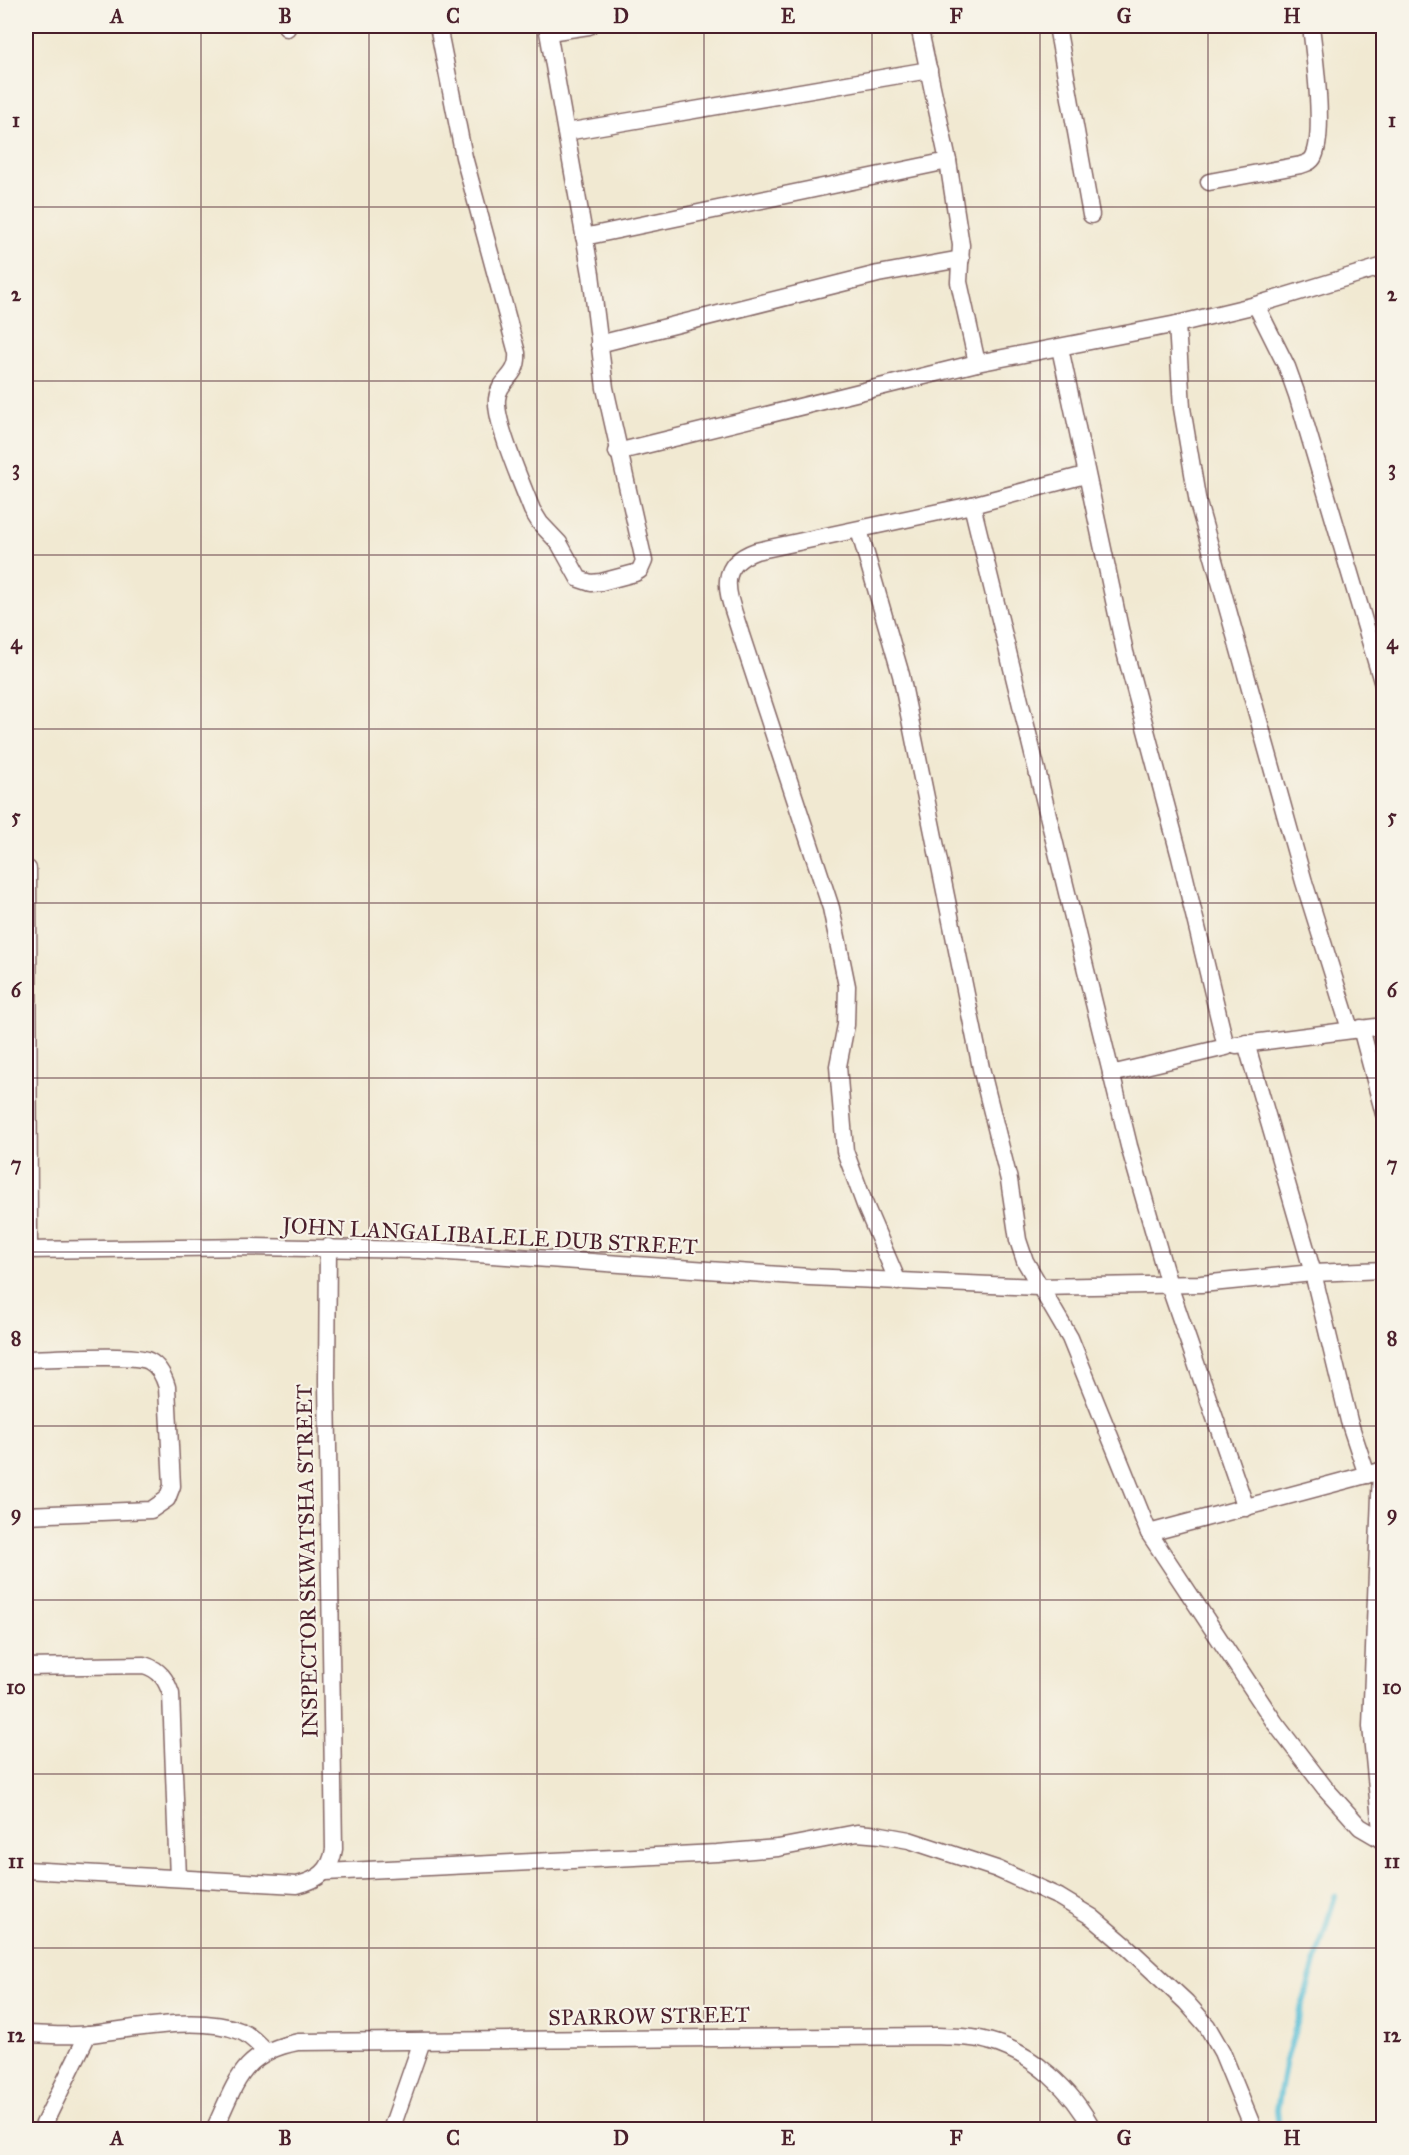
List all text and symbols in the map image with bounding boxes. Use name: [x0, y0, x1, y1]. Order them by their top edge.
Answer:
text: A: [108, 4, 124, 28]
text: B: [278, 4, 292, 28]
text: C: [446, 4, 460, 28]
text: D: [613, 4, 629, 28]
text: E: [781, 4, 796, 28]
text: F: [949, 4, 963, 28]
text: G: [1117, 4, 1132, 28]
text: H: [1283, 4, 1301, 28]
text: 1: [12, 108, 20, 132]
text: 1: [1388, 108, 1396, 132]
text: 2: [11, 282, 22, 306]
text: 2: [1387, 282, 1398, 306]
text: 3: [12, 456, 20, 481]
text: 3: [1388, 456, 1396, 481]
text: 4: [10, 630, 22, 655]
text: 4: [1386, 630, 1398, 655]
text: 5: [11, 804, 21, 828]
text: 5: [1387, 804, 1397, 828]
text: 6: [11, 978, 23, 1002]
text: 6: [1387, 978, 1399, 1002]
text: 7: [11, 1152, 22, 1176]
text: 7: [1387, 1152, 1398, 1176]
street label: JOHN LANGALIBALELE DUB STREET: [280, 1212, 698, 1260]
text: 8: [11, 1326, 21, 1350]
text: 8: [1387, 1326, 1397, 1350]
street label: INSPECTOR SKWATSHA STREET: [290, 1384, 324, 1738]
text: 9: [11, 1501, 21, 1526]
text: 9: [1387, 1501, 1397, 1526]
text: 10: [6, 1675, 26, 1699]
text: 10: [1382, 1675, 1402, 1699]
text: 11: [8, 1849, 24, 1873]
text: 11: [1384, 1849, 1400, 1873]
street label: SPARROW STREET: [548, 2001, 750, 2031]
text: 12: [7, 2023, 26, 2047]
text: 12: [1383, 2023, 1402, 2047]
text: A: [108, 2126, 124, 2150]
text: B: [278, 2126, 292, 2150]
text: C: [446, 2126, 460, 2150]
text: D: [613, 2126, 629, 2150]
text: E: [781, 2126, 796, 2150]
text: F: [949, 2126, 963, 2150]
text: G: [1117, 2126, 1132, 2150]
text: H: [1283, 2126, 1301, 2150]

